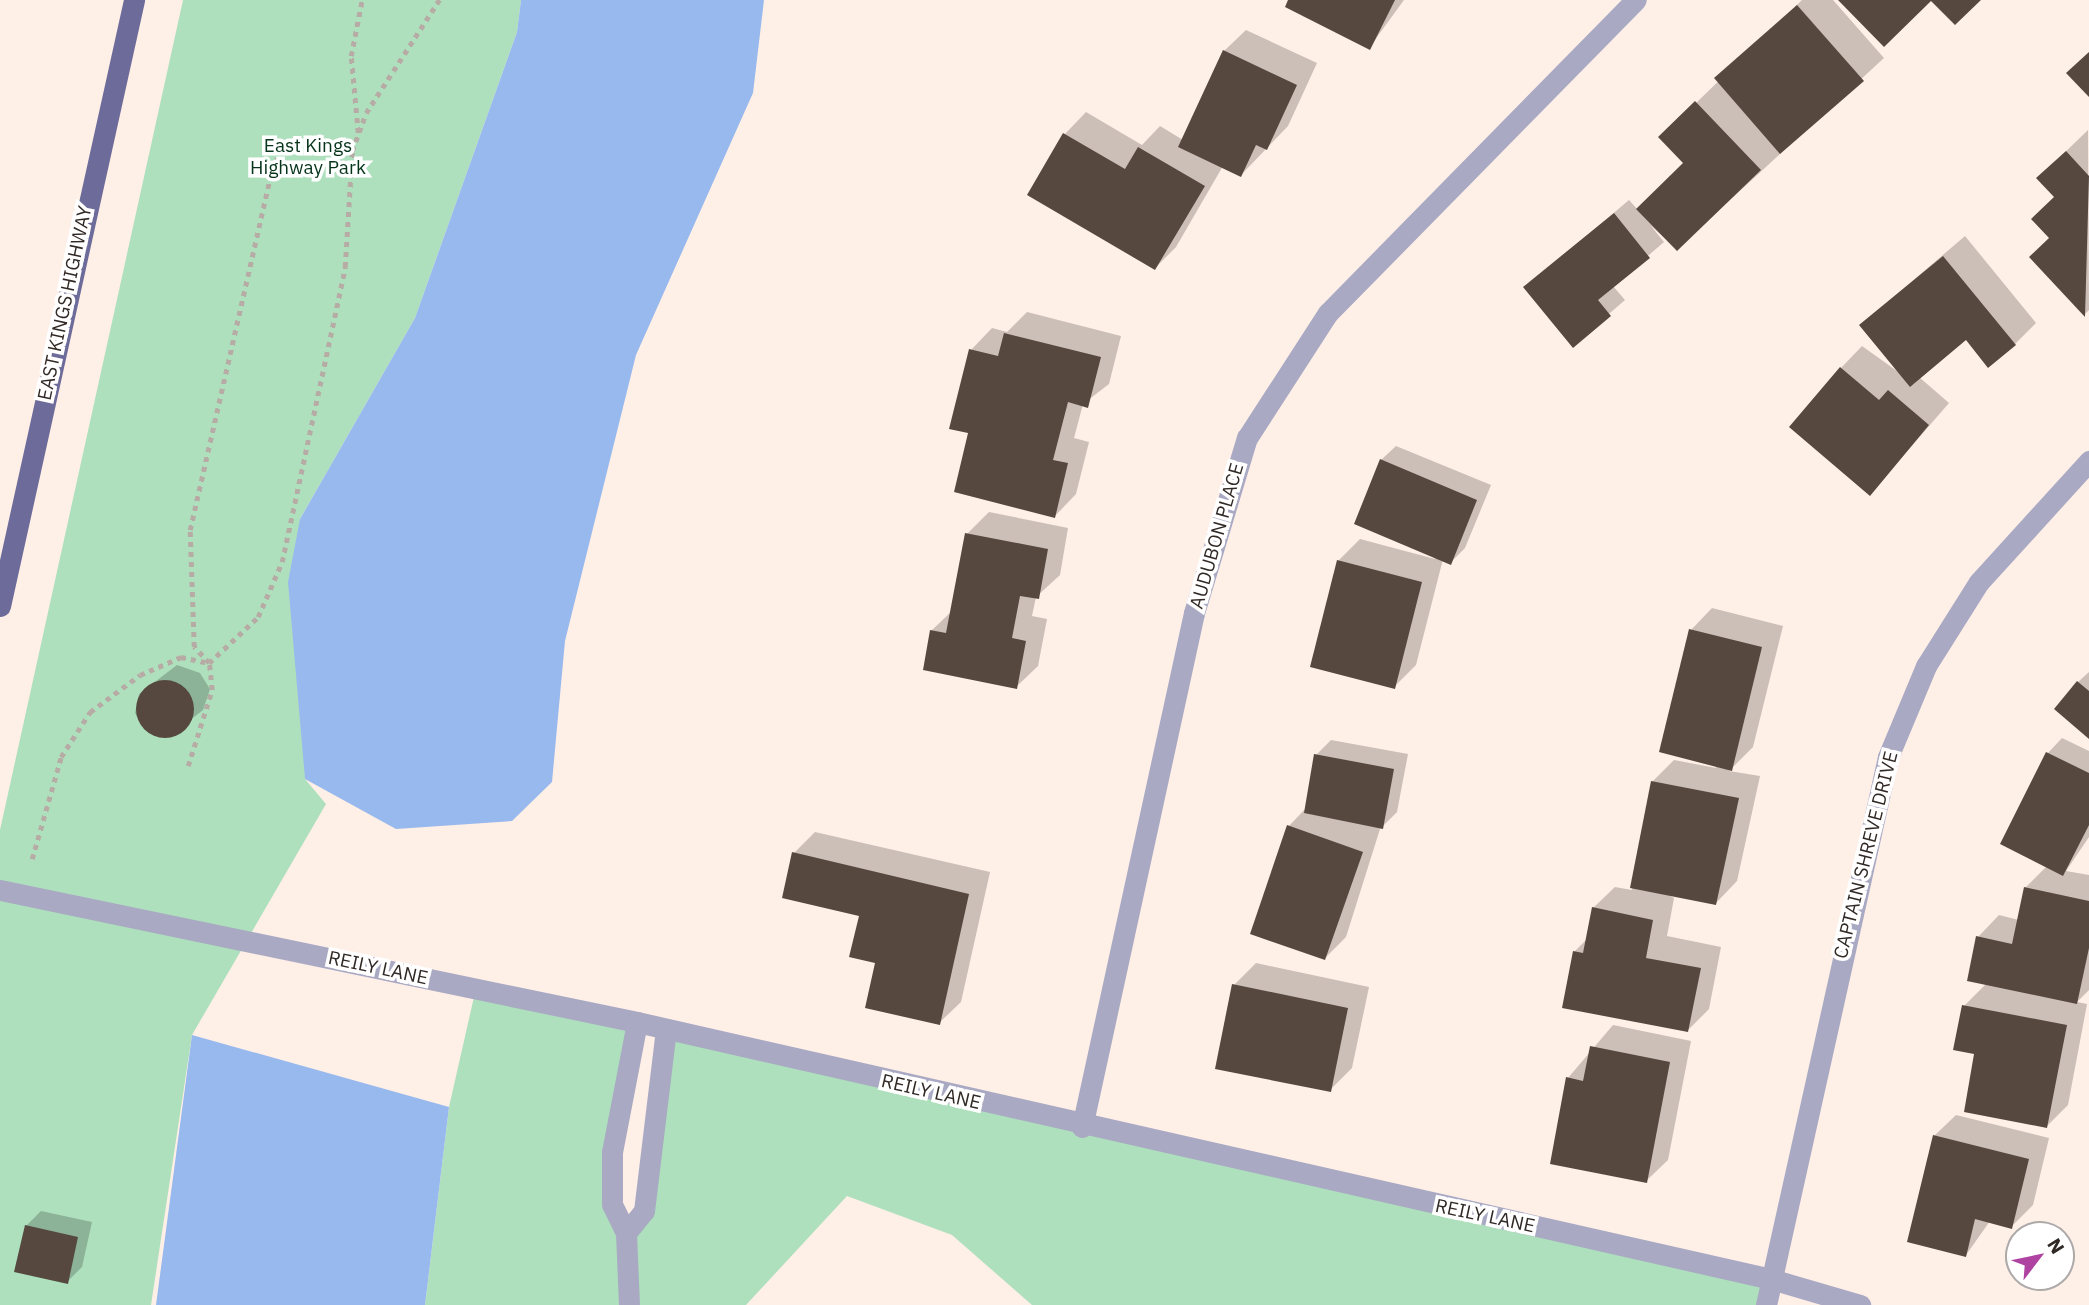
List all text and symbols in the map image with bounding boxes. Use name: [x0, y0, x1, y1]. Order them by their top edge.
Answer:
park label: East Kings Highway Park: [250, 135, 366, 179]
street label: EAST KINGS HIGHWAY: [33, 204, 97, 402]
street label: AUDUBON PLACE: [1185, 461, 1249, 611]
street label: CAPTAIN SHREVE DRIVE: [1829, 749, 1903, 961]
street label: REILY LANE: [326, 946, 430, 990]
street label: REILY LANE: [879, 1070, 983, 1114]
street label: REILY LANE: [1433, 1194, 1537, 1238]
north arrow: [2005, 1221, 2075, 1291]
text: N: [2042, 1234, 2070, 1258]

